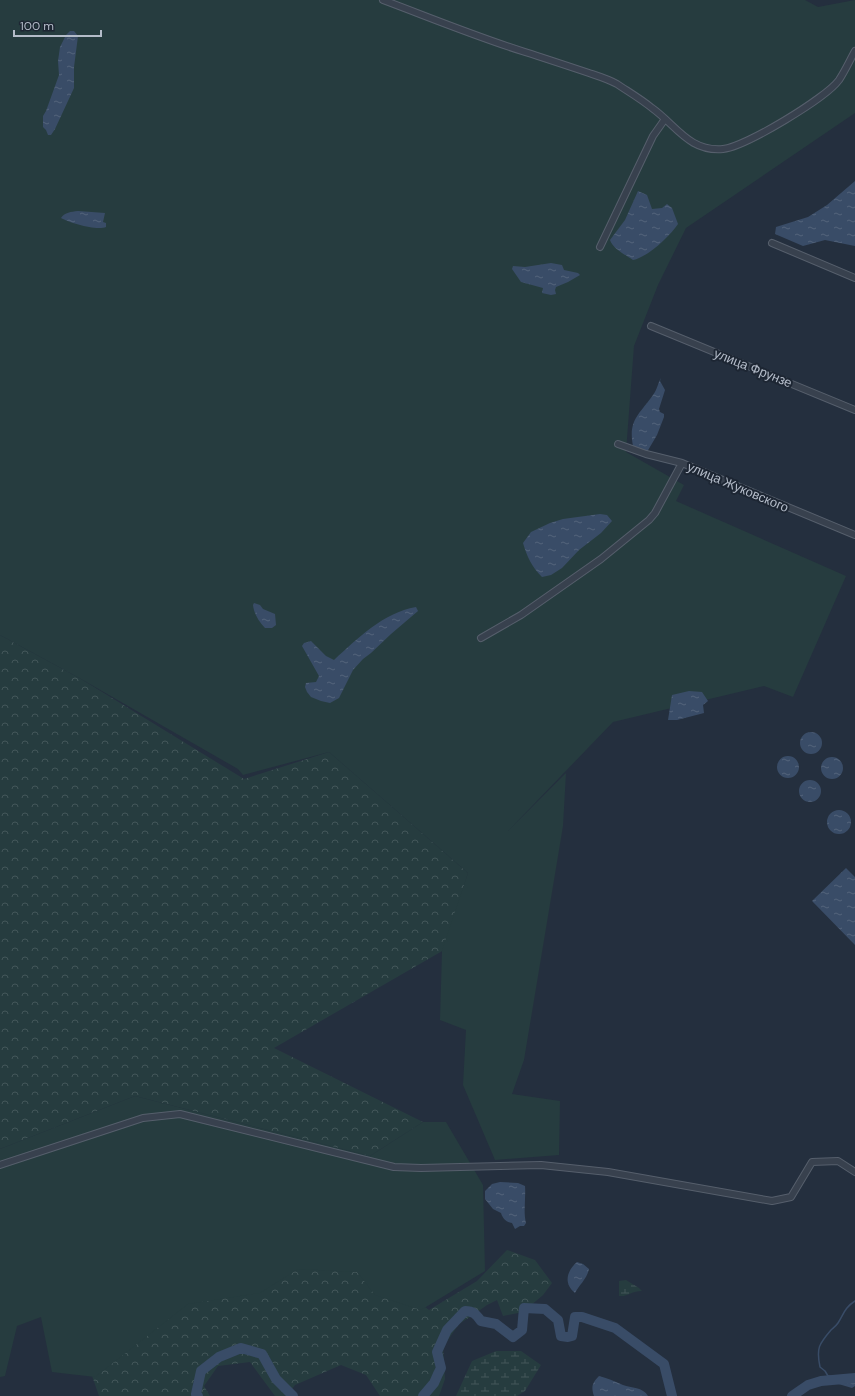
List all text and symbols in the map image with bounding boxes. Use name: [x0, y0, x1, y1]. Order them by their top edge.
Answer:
scale bar: [14, 12, 101, 38]
text: 100 m: [20, 18, 54, 34]
street label: улица Фрунзе: [711, 345, 795, 391]
street label: улица Жуковского: [685, 458, 791, 516]

